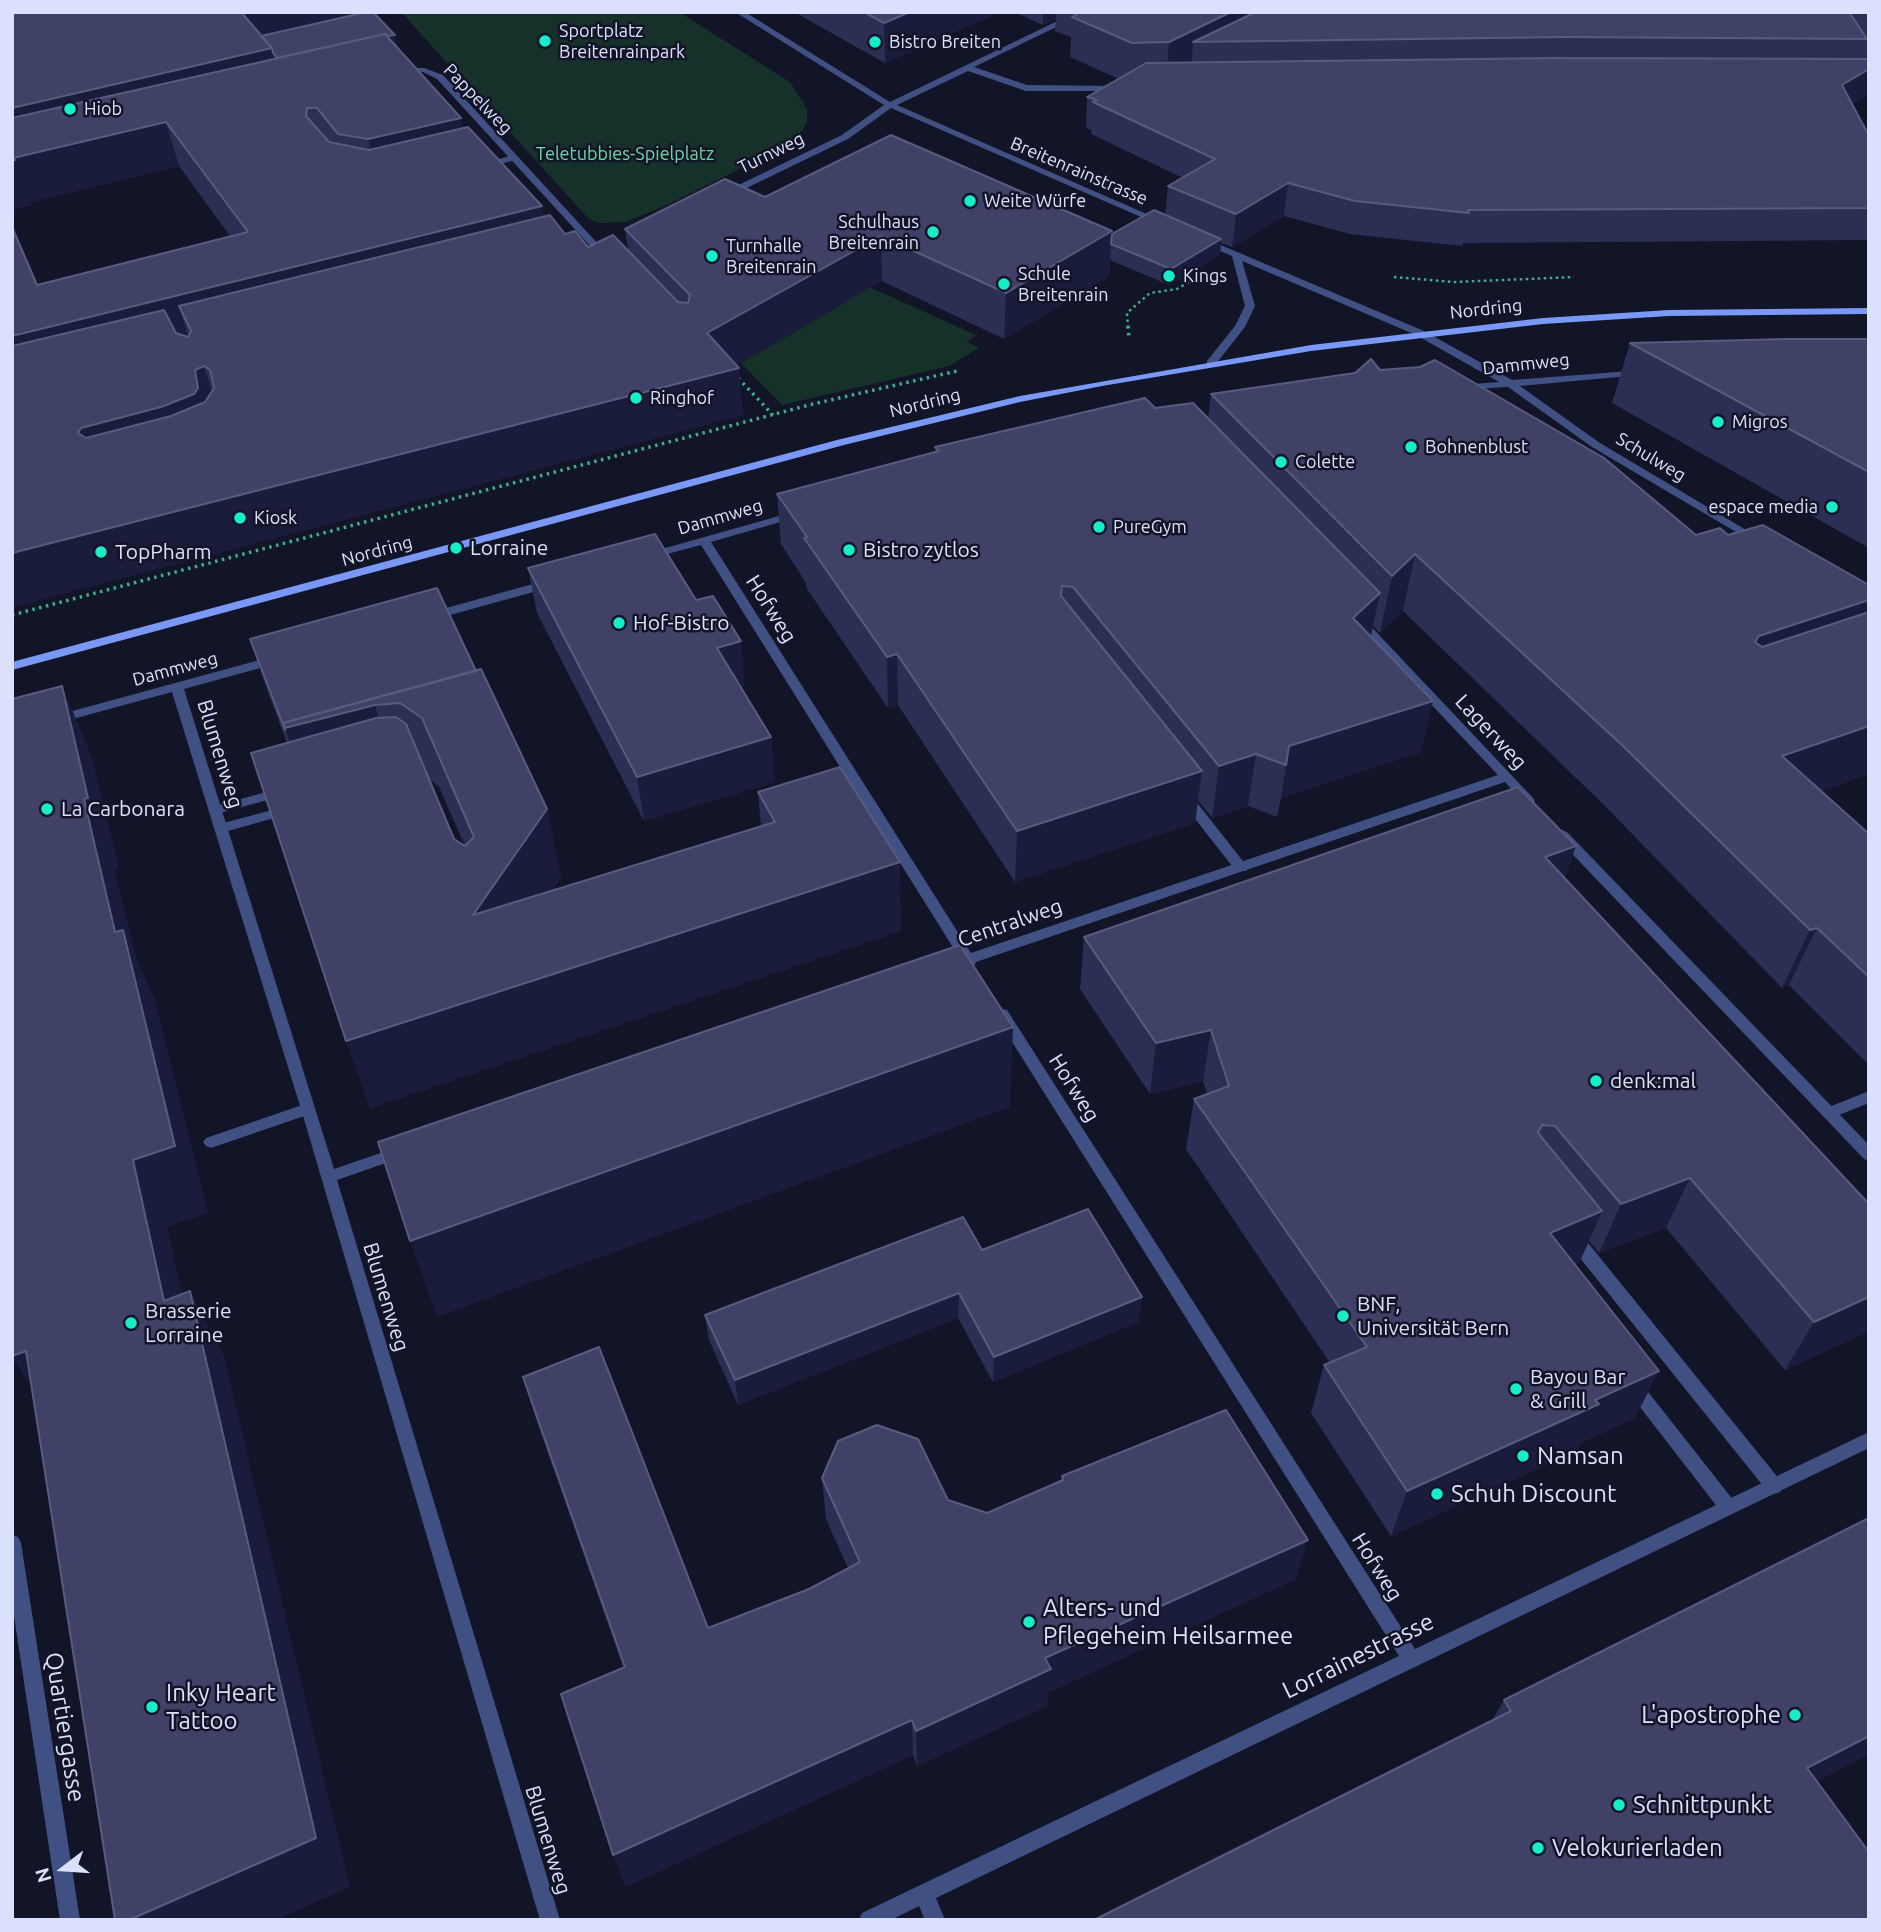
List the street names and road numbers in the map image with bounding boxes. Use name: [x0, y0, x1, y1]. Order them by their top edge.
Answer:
street label: Pappelweg: [439, 59, 517, 139]
street label: Turnweg: [734, 128, 808, 178]
street label: Breitenrainstrasse: [1007, 132, 1151, 210]
street label: Nordring: [1449, 294, 1523, 324]
street label: Dammweg: [1481, 349, 1571, 379]
street label: Nordring: [887, 384, 963, 422]
street label: Schulweg: [1612, 428, 1690, 486]
street label: Dammweg: [675, 495, 765, 539]
street label: Nordring: [339, 531, 415, 571]
street label: Hofweg: [740, 570, 802, 648]
street label: Dammweg: [130, 647, 220, 691]
street label: Lagerweg: [1450, 689, 1532, 775]
street label: Blumenweg: [192, 697, 248, 811]
street label: Centralweg: [954, 893, 1066, 953]
street label: Hofweg: [1043, 1049, 1105, 1127]
street label: Blumenweg: [358, 1240, 414, 1354]
street label: Hofweg: [1346, 1528, 1408, 1606]
street label: Lorrainestrasse: [1278, 1607, 1438, 1705]
street label: Quartiergasse: [39, 1650, 91, 1804]
street label: Blumenweg: [520, 1783, 576, 1897]

